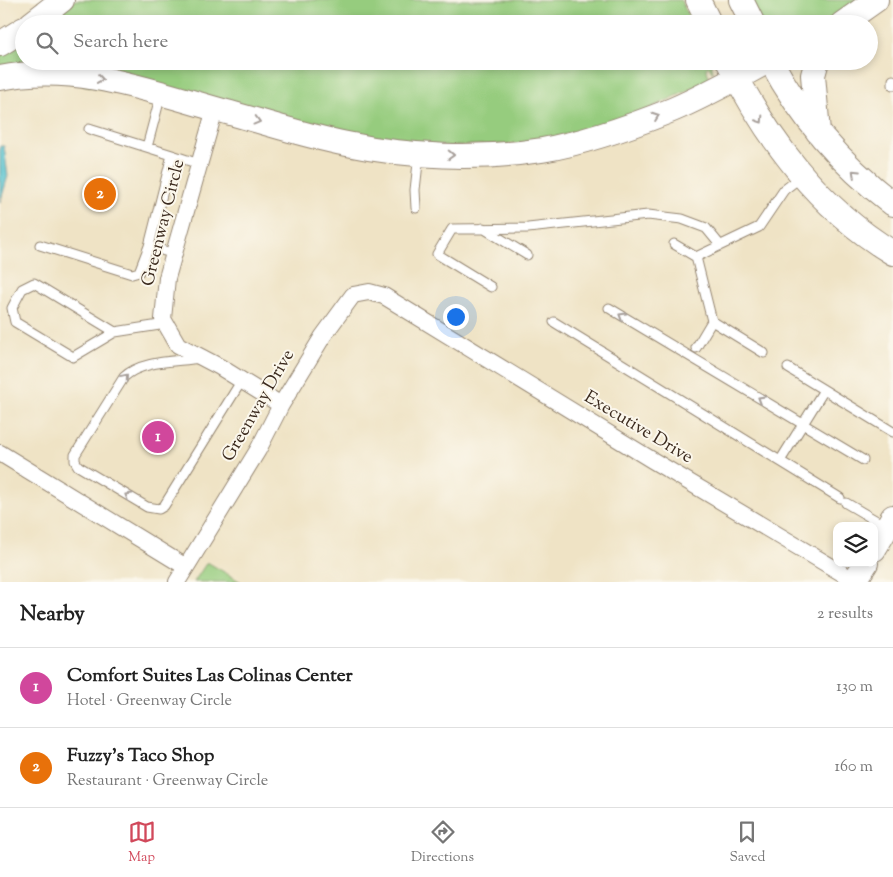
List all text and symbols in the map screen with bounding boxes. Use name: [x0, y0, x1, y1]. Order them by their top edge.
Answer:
search box: [15, 15, 878, 70]
icon: search: [33, 29, 61, 57]
text: Search here: [73, 29, 168, 56]
one-way arrow: [97, 73, 105, 84]
one-way arrow: [651, 112, 659, 122]
one-way arrow: [253, 115, 261, 125]
one-way arrow: [754, 115, 764, 124]
one-way arrow: [447, 150, 455, 161]
street label: Greenway Circle: [136, 157, 192, 289]
one-way arrow: [852, 170, 861, 179]
pin: 2: [84, 175, 116, 213]
your location: [443, 304, 469, 330]
one-way arrow: [618, 312, 627, 322]
street label: Greenway Drive: [216, 345, 302, 467]
one-way arrow: [120, 374, 129, 383]
street label: Executive Drive: [579, 385, 697, 471]
one-way arrow: [757, 396, 766, 406]
pin: 1: [142, 418, 174, 456]
one-way arrow: [125, 492, 134, 502]
map controls: [833, 522, 878, 567]
button: layers: [833, 522, 878, 567]
text: Nearby: [20, 600, 85, 630]
text: 2 results: [817, 603, 873, 626]
text: Comfort Suites Las Colinas Center: [67, 663, 353, 690]
text: 1: [33, 676, 39, 699]
text: 130 m: [836, 676, 873, 699]
text: Hotel · Greenway Circle: [67, 690, 232, 713]
text: Fuzzy's Taco Shop: [67, 743, 214, 770]
text: 2: [32, 756, 40, 779]
text: 160 m: [835, 756, 873, 779]
text: Restaurant · Greenway Circle: [67, 770, 268, 793]
tab: Map: [128, 818, 156, 868]
tab: Directions: [411, 818, 474, 868]
tab: Saved: [729, 818, 765, 868]

